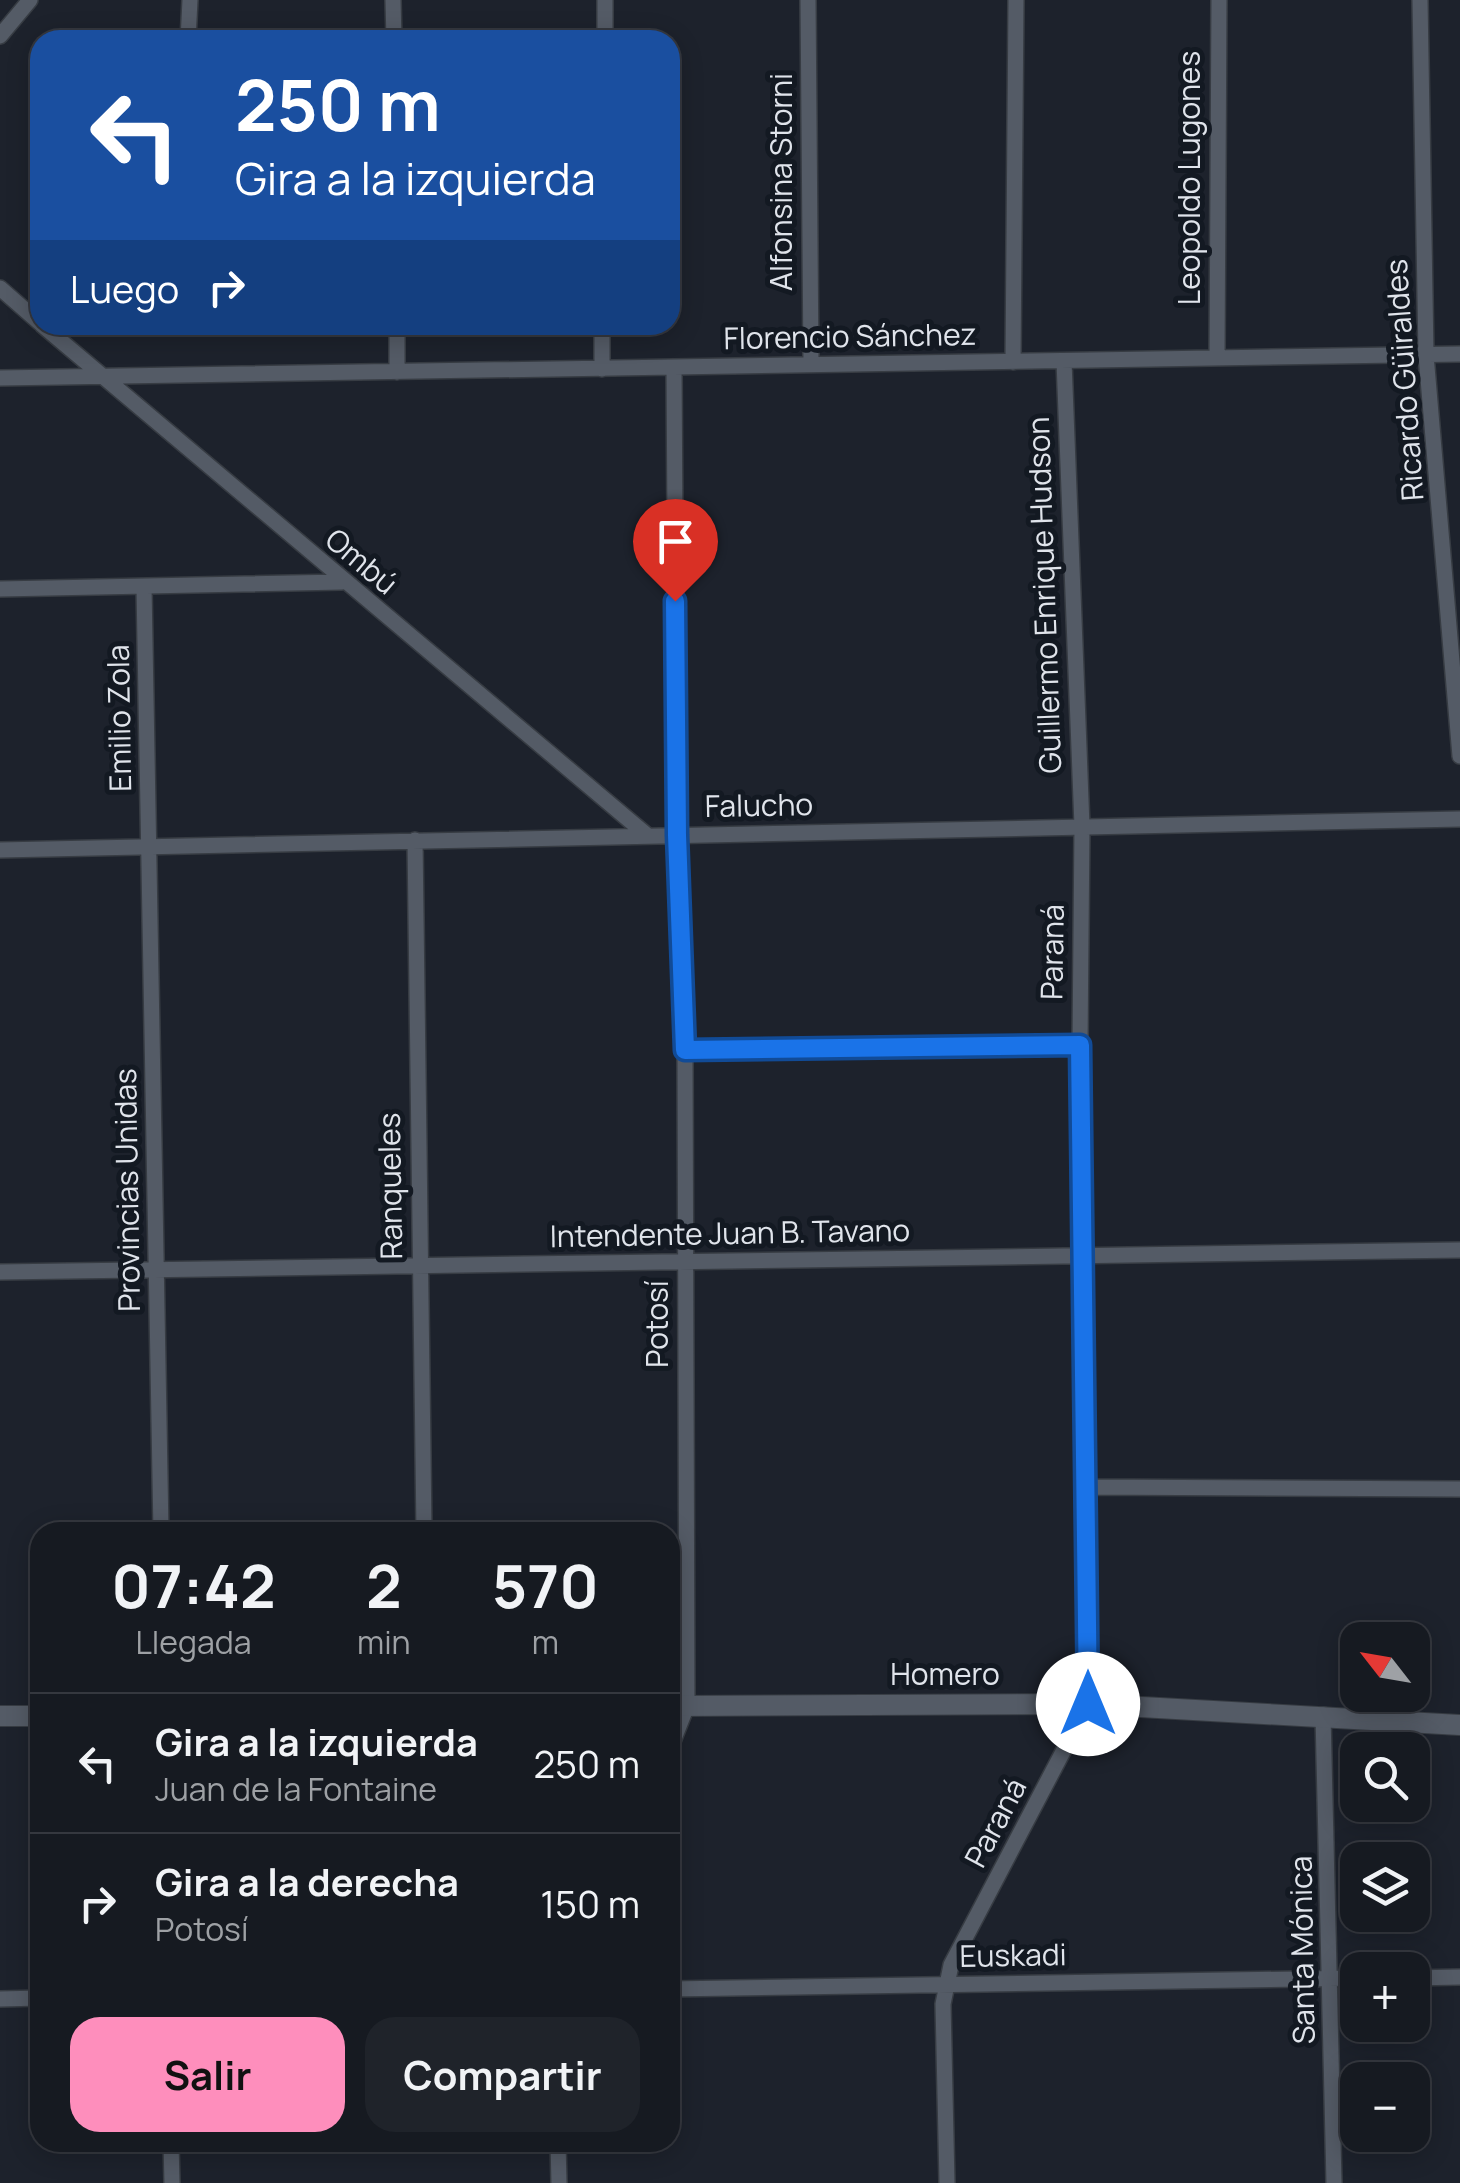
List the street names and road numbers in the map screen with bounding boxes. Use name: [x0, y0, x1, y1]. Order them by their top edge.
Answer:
street label: Leopoldo Lugones: [1168, 51, 1209, 305]
street label: Alfonsina Storni: [760, 73, 801, 291]
street label: Ricardo Güiraldes: [1375, 258, 1432, 502]
street label: Florencio Sánchez: [723, 313, 977, 358]
street label: Guillermo Enrique Hudson: [1017, 416, 1070, 774]
street label: Ombú: [317, 519, 407, 603]
street label: Emilio Zola: [97, 644, 140, 792]
street label: Falucho: [705, 783, 813, 826]
street label: Paraná: [1030, 904, 1073, 1000]
street label: Provincias Unidas: [104, 1068, 149, 1312]
street label: Ranqueles: [368, 1112, 411, 1260]
street label: Intendente Juan B. Tavano: [549, 1209, 910, 1256]
street label: Potosí: [636, 1280, 677, 1368]
street label: Homero: [890, 1653, 1000, 1694]
street label: Paraná: [954, 1771, 1035, 1874]
street label: Santa Mónica: [1279, 1855, 1324, 2045]
street label: Euskadi: [959, 1933, 1067, 1976]

